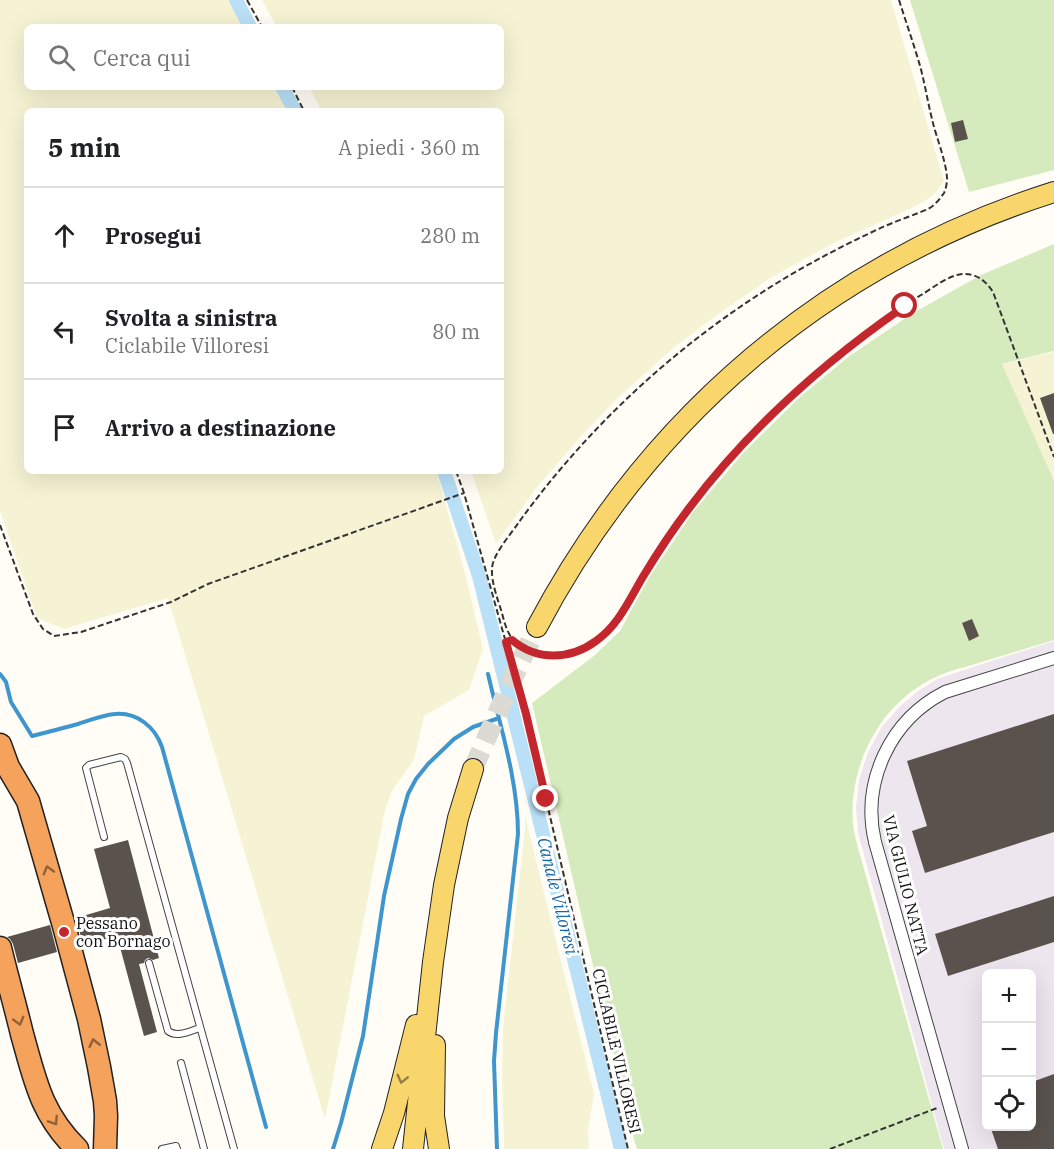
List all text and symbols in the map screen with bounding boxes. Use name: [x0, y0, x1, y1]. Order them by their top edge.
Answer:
search box: [24, 24, 504, 90]
icon: search: [45, 41, 78, 74]
text: Cerca qui: [93, 43, 191, 72]
text: 5 min: [48, 130, 121, 164]
text: A piedi · 360 m: [338, 134, 480, 161]
icon: ahead: [48, 219, 81, 252]
text: Prosegui: [105, 221, 201, 250]
text: 280 m: [420, 222, 480, 249]
route start: [891, 292, 917, 318]
text: Svolta a sinistra: [105, 303, 278, 332]
icon: left: [48, 315, 81, 348]
text: 80 m: [432, 318, 480, 345]
text: Ciclabile Villoresi: [105, 332, 269, 359]
icon: arrive: [48, 411, 81, 444]
text: Arrivo a destinazione: [105, 413, 336, 442]
route end: [532, 785, 558, 811]
street label: VIA GIULIO NATTA: [879, 813, 933, 957]
water label: Canale Villoresi: [532, 835, 584, 958]
one-way arrow: [43, 865, 55, 876]
place label: Pessano con Bornago: [76, 913, 170, 951]
marker: Pessano con Bornago: [57, 925, 71, 939]
street label: CICLABILE VILLORESI: [588, 966, 646, 1136]
map controls: [982, 969, 1036, 1131]
button: +: [982, 969, 1036, 1023]
one-way arrow: [12, 1015, 24, 1025]
button: −: [982, 1023, 1036, 1077]
one-way arrow: [88, 1039, 101, 1049]
one-way arrow: [397, 1074, 410, 1084]
button: locate: [982, 1077, 1036, 1131]
one-way arrow: [47, 1114, 58, 1125]

